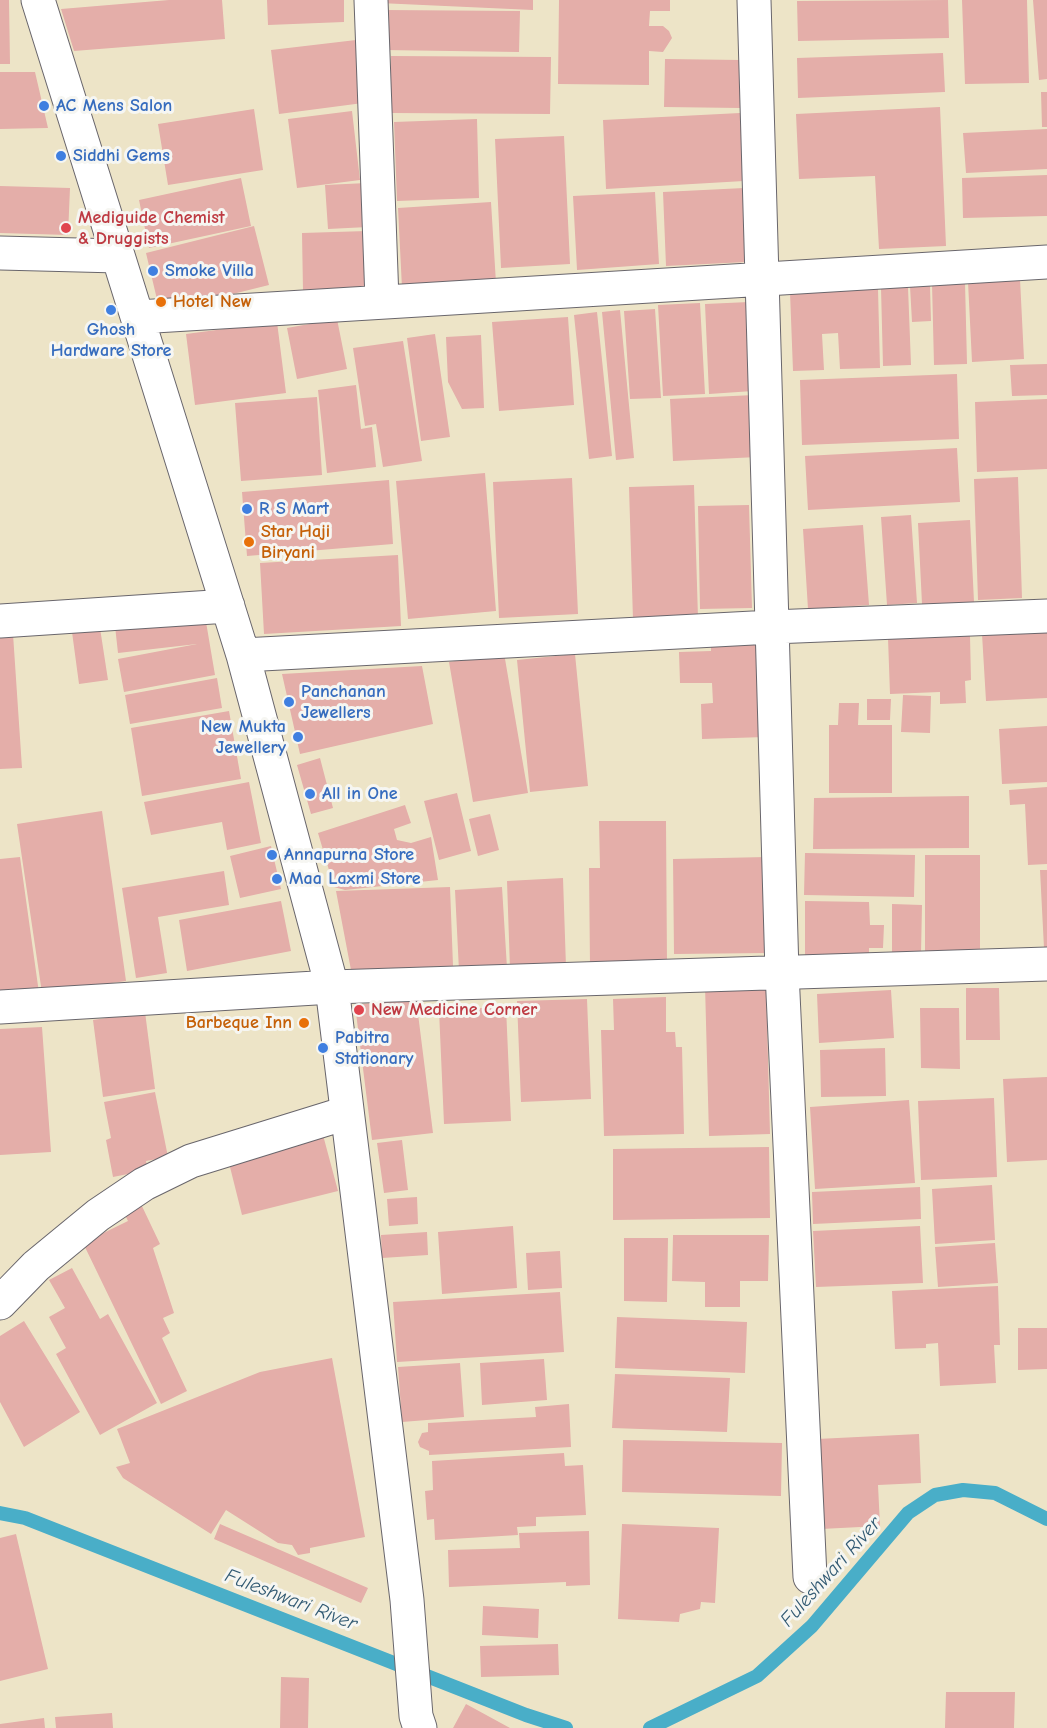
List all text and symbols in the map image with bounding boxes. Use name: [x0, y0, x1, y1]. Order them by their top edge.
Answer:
place label: AC Mens Salon: [56, 95, 172, 117]
marker: AC Mens Salon: [37, 99, 51, 113]
place label: Siddhi Gems: [73, 145, 170, 167]
marker: Siddhi Gems: [54, 149, 68, 163]
place label: Mediguide Chemist & Druggists: [78, 207, 225, 250]
marker: Mediguide Chemist & Druggists: [59, 221, 73, 235]
place label: Smoke Villa: [165, 260, 254, 282]
marker: Smoke Villa: [146, 264, 160, 278]
place label: Hotel New: [173, 291, 252, 313]
marker: Hotel New: [154, 295, 168, 309]
marker: Ghosh Hardware Store: [104, 303, 118, 317]
place label: Ghosh Hardware Store: [51, 319, 171, 362]
place label: R S Mart: [259, 498, 329, 520]
marker: R S Mart: [240, 502, 254, 516]
place label: Star Haji Biryani: [261, 521, 330, 564]
marker: Star Haji Biryani: [242, 535, 256, 549]
place label: Panchanan Jewellers: [301, 681, 386, 724]
marker: Panchanan Jewellers: [282, 695, 296, 709]
place label: New Mukta Jewellery: [201, 716, 286, 758]
marker: New Mukta Jewellery: [291, 730, 305, 744]
place label: All in One: [322, 783, 397, 805]
marker: All in One: [303, 787, 317, 801]
place label: Annapurna Store: [284, 844, 414, 866]
marker: Annapurna Store: [265, 848, 279, 862]
place label: Maa Laxmi Store: [289, 868, 421, 890]
marker: Maa Laxmi Store: [270, 872, 284, 886]
place label: New Medicine Corner: [371, 999, 537, 1021]
marker: New Medicine Corner: [352, 1003, 366, 1017]
place label: Barbeque Inn: [186, 1012, 292, 1034]
marker: Barbeque Inn: [297, 1016, 311, 1030]
place label: Pabitra Stationary: [335, 1027, 413, 1070]
marker: Pabitra Stationary: [316, 1041, 330, 1055]
water label: Fuleshwari River: [775, 1512, 887, 1632]
water label: Fuleshwari River: [222, 1564, 360, 1636]

